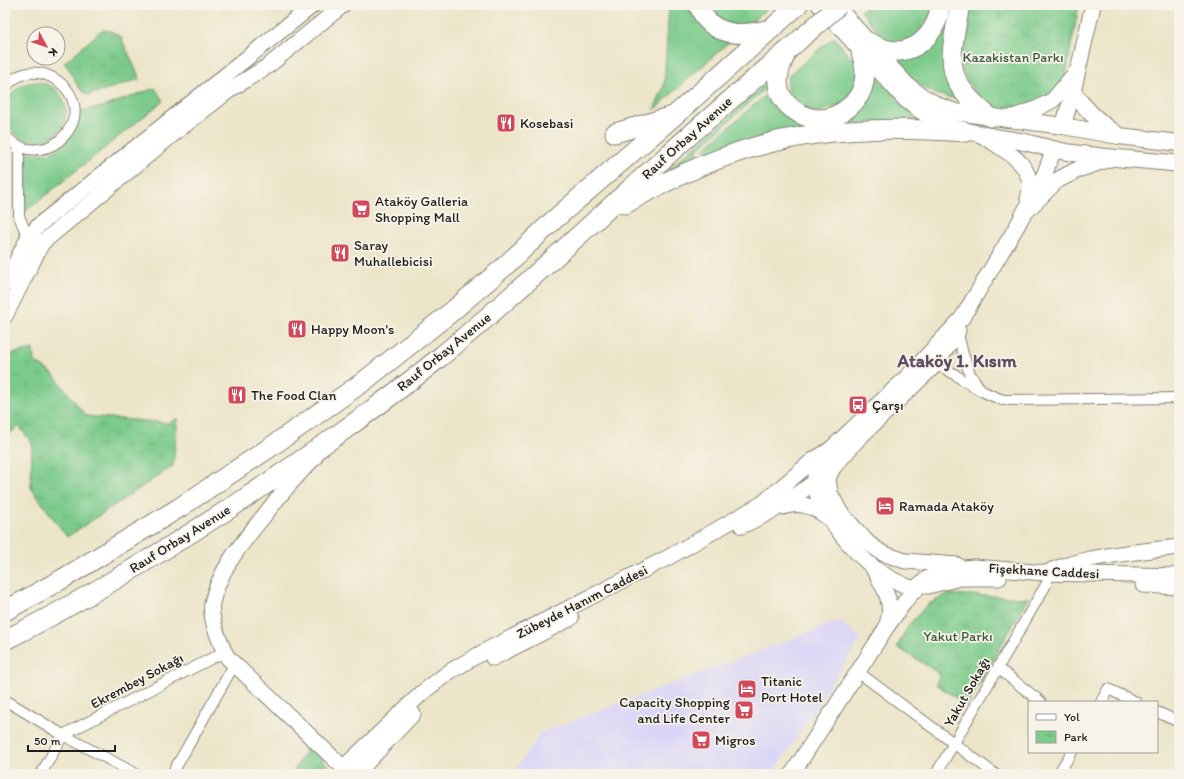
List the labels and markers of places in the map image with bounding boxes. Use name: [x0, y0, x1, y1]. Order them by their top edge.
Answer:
restaurant icon: Kosebasi: [495, 112, 517, 134]
place label: Kosebasi: [520, 115, 573, 132]
place label: Ataköy Galleria Shopping Mall: [375, 193, 468, 226]
supermarket icon: Ataköy Galleria Shopping Mall: [350, 198, 372, 220]
place label: Saray Muhallebicisi: [354, 237, 433, 270]
restaurant icon: Saray Muhallebicisi: [329, 242, 351, 264]
restaurant icon: Happy Moon's: [286, 318, 308, 340]
place label: Happy Moon's: [311, 321, 394, 338]
restaurant icon: The Food Clan: [226, 384, 248, 406]
place label: The Food Clan: [251, 387, 337, 404]
bus stop icon: Çarşı: [847, 394, 869, 416]
place label: Çarşı: [872, 397, 904, 414]
hotel icon: Ramada Ataköy: [874, 495, 896, 517]
place label: Ramada Ataköy: [899, 498, 994, 515]
place label: Titanic Port Hotel: [761, 673, 822, 706]
hotel icon: Titanic Port Hotel: [736, 678, 758, 700]
place label: Capacity Shopping and Life Center: [619, 694, 731, 727]
supermarket icon: Capacity Shopping and Life Center: [733, 699, 755, 721]
supermarket icon: Migros: [690, 729, 712, 751]
place label: Migros: [715, 732, 755, 749]

